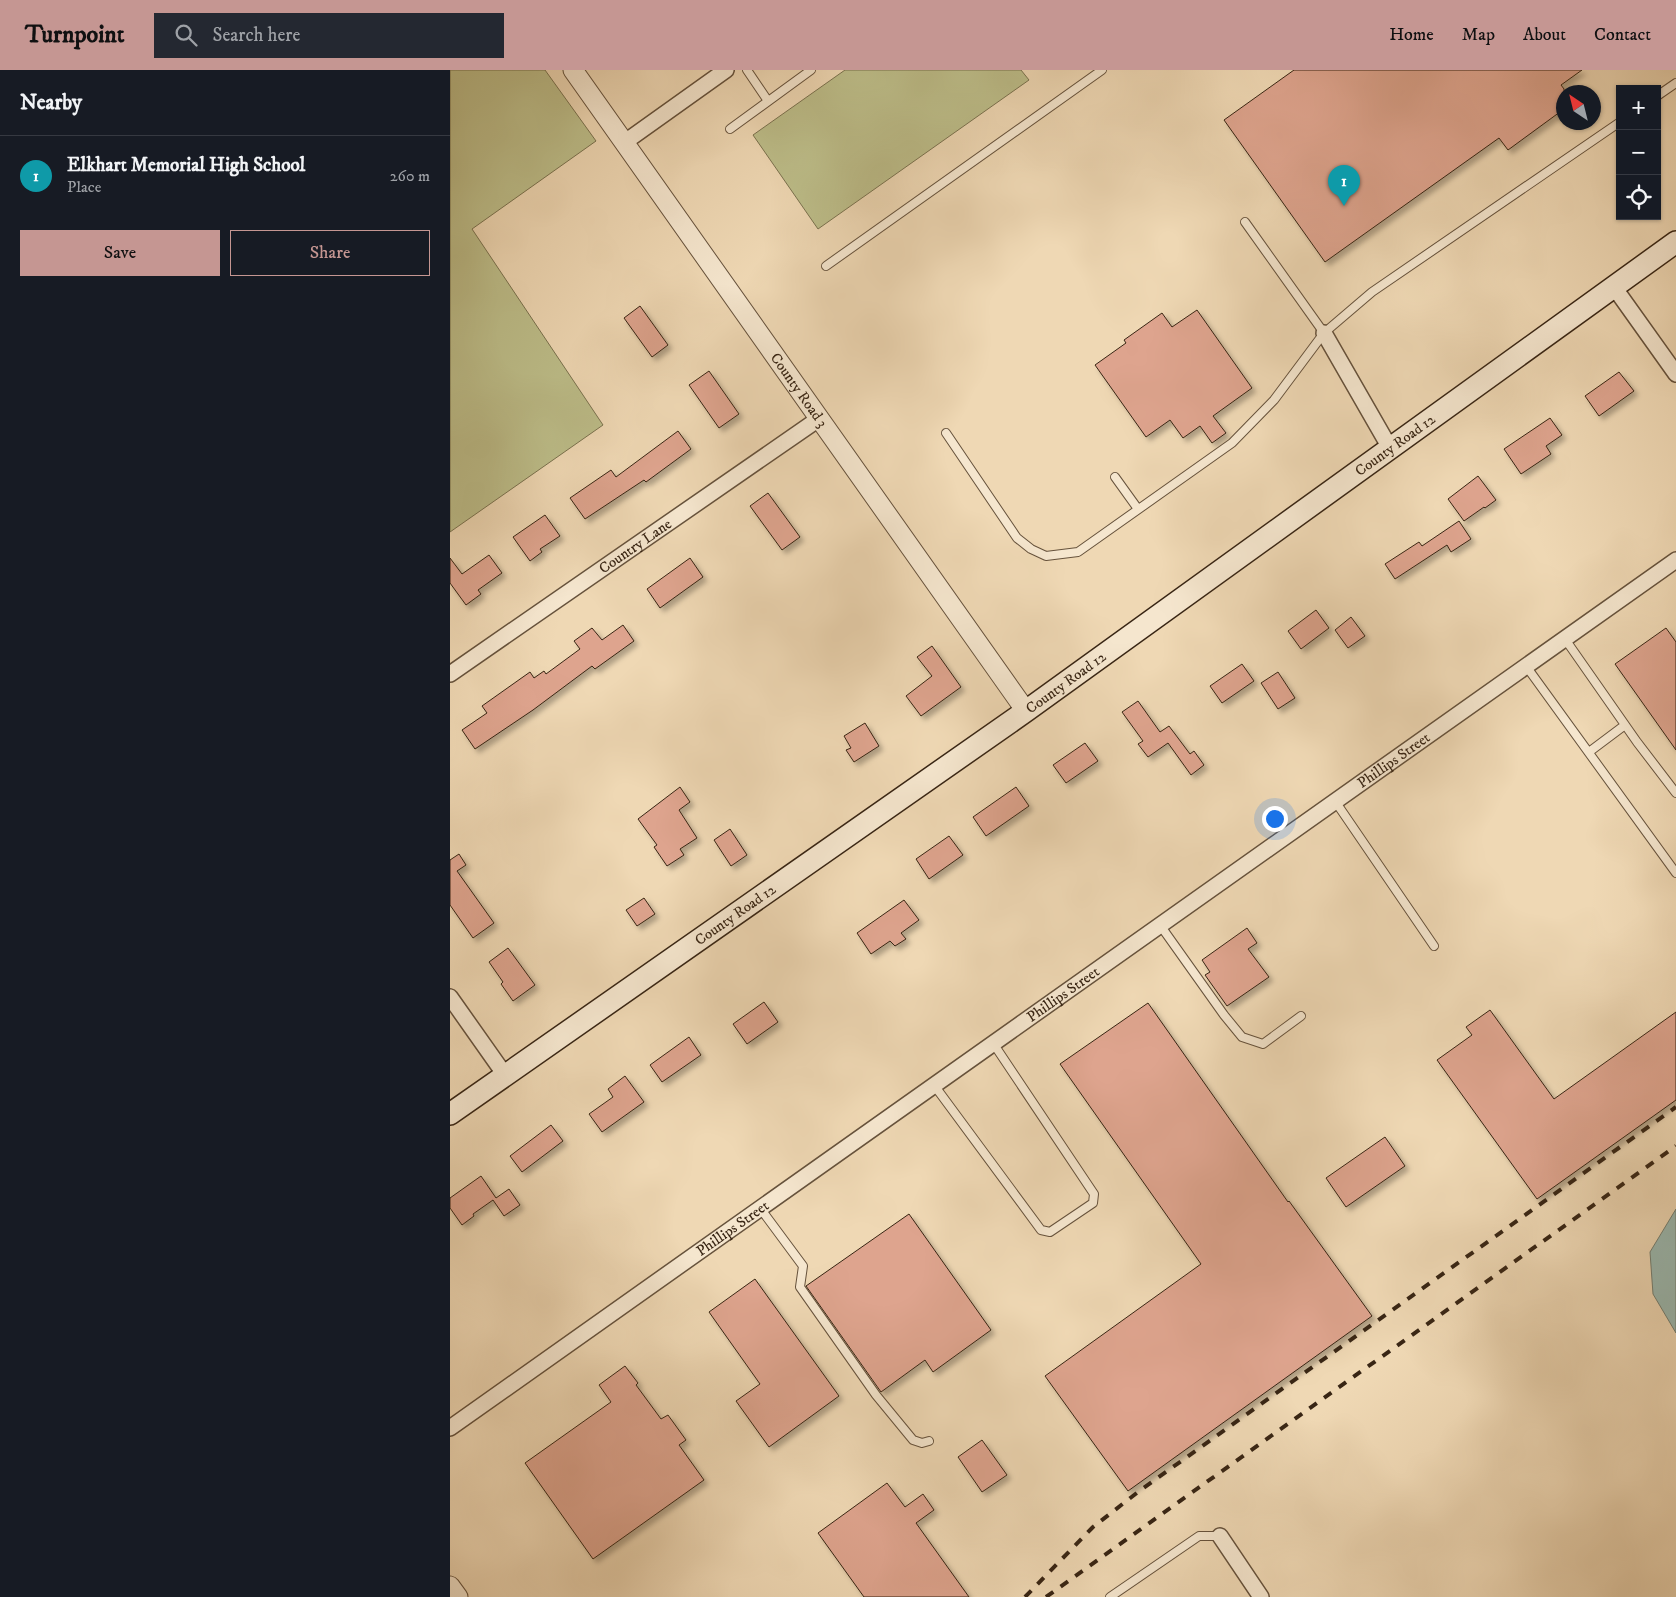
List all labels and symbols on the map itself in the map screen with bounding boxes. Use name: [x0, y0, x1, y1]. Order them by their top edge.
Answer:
north arrow: [1556, 85, 1601, 130]
pin: 1: [1328, 165, 1360, 206]
street label: County Road 3: [766, 349, 832, 432]
street label: County Road 12: [1351, 409, 1440, 481]
street label: Country Lane: [595, 515, 675, 578]
street label: County Road 12: [1022, 647, 1110, 718]
street label: Phillips Street: [1354, 728, 1434, 793]
your location: [1262, 806, 1288, 832]
street label: County Road 12: [691, 880, 780, 950]
street label: Phillips Street: [1023, 962, 1103, 1027]
street label: Phillips Street: [693, 1196, 773, 1261]

